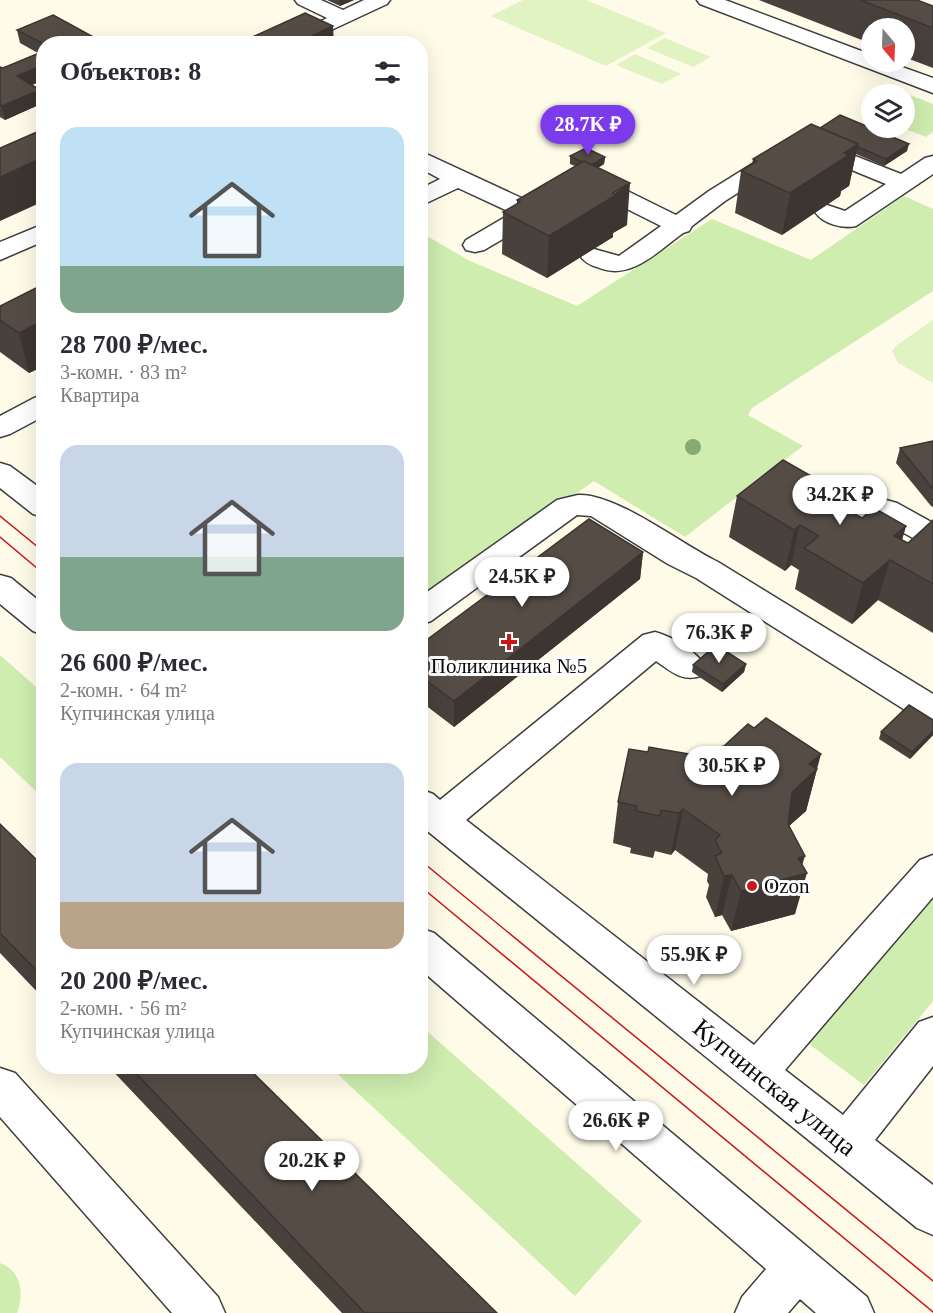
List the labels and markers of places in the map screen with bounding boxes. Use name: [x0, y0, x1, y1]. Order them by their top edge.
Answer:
pin: 28.7K ₽: [533, 105, 643, 156]
pin: 34.2K ₽: [785, 475, 895, 526]
pin: 24.5K ₽: [467, 557, 577, 608]
pin: 76.3K ₽: [664, 613, 774, 664]
marker: Поликлиника №5: [500, 633, 518, 651]
place label: Поликлиника №5: [431, 654, 587, 678]
pin: 30.5K ₽: [677, 746, 787, 797]
place label: Ozon: [764, 874, 810, 898]
marker: Ozon: [745, 879, 759, 893]
pin: 55.9K ₽: [639, 935, 749, 986]
pin: 26.6K ₽: [561, 1101, 671, 1152]
pin: 20.2K ₽: [257, 1141, 367, 1192]

